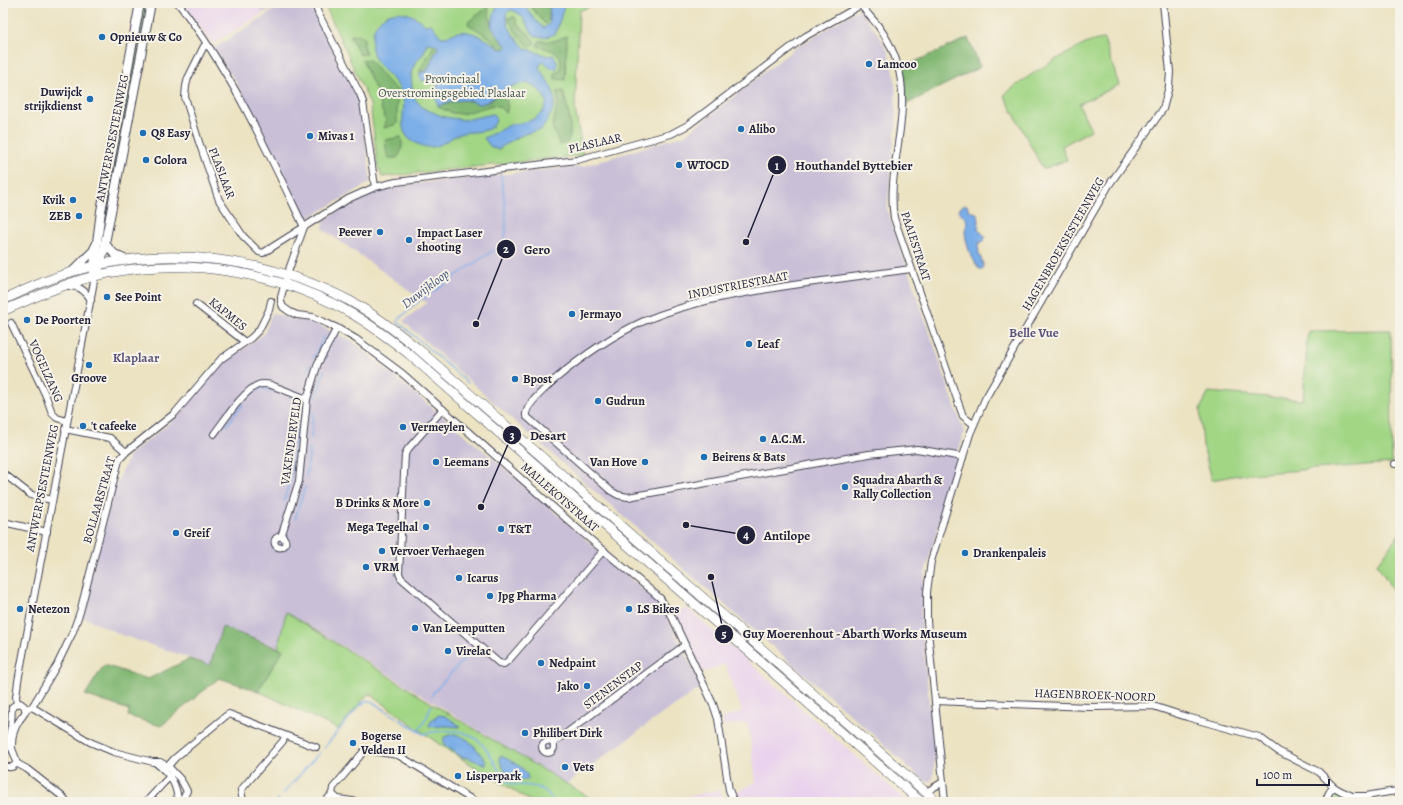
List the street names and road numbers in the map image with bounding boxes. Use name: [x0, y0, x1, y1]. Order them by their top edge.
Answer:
street label: ANTWERPSESTEENWEG: [92, 73, 132, 204]
street label: PLASLAAR: [567, 129, 624, 157]
street label: PLASLAAR: [205, 145, 239, 202]
street label: HAGENBROEKSESTEENWEG: [1018, 174, 1108, 314]
street label: PAAIESTRAAT: [897, 209, 935, 283]
street label: INDUSTRIESTRAAT: [687, 267, 790, 303]
street label: KAPMES: [206, 294, 250, 334]
street label: VOGELZANG: [25, 336, 67, 405]
street label: VAKENDERVELD: [277, 396, 305, 487]
street label: ANTWERPSESTEENWEG: [22, 423, 62, 554]
street label: BOLLAARSTRAAT: [79, 454, 119, 545]
street label: MALLEKOTSTRAAT: [518, 459, 603, 536]
street label: STENENSTAP: [580, 657, 646, 713]
street label: HAGENBROEK-NOORD: [1034, 685, 1156, 705]

